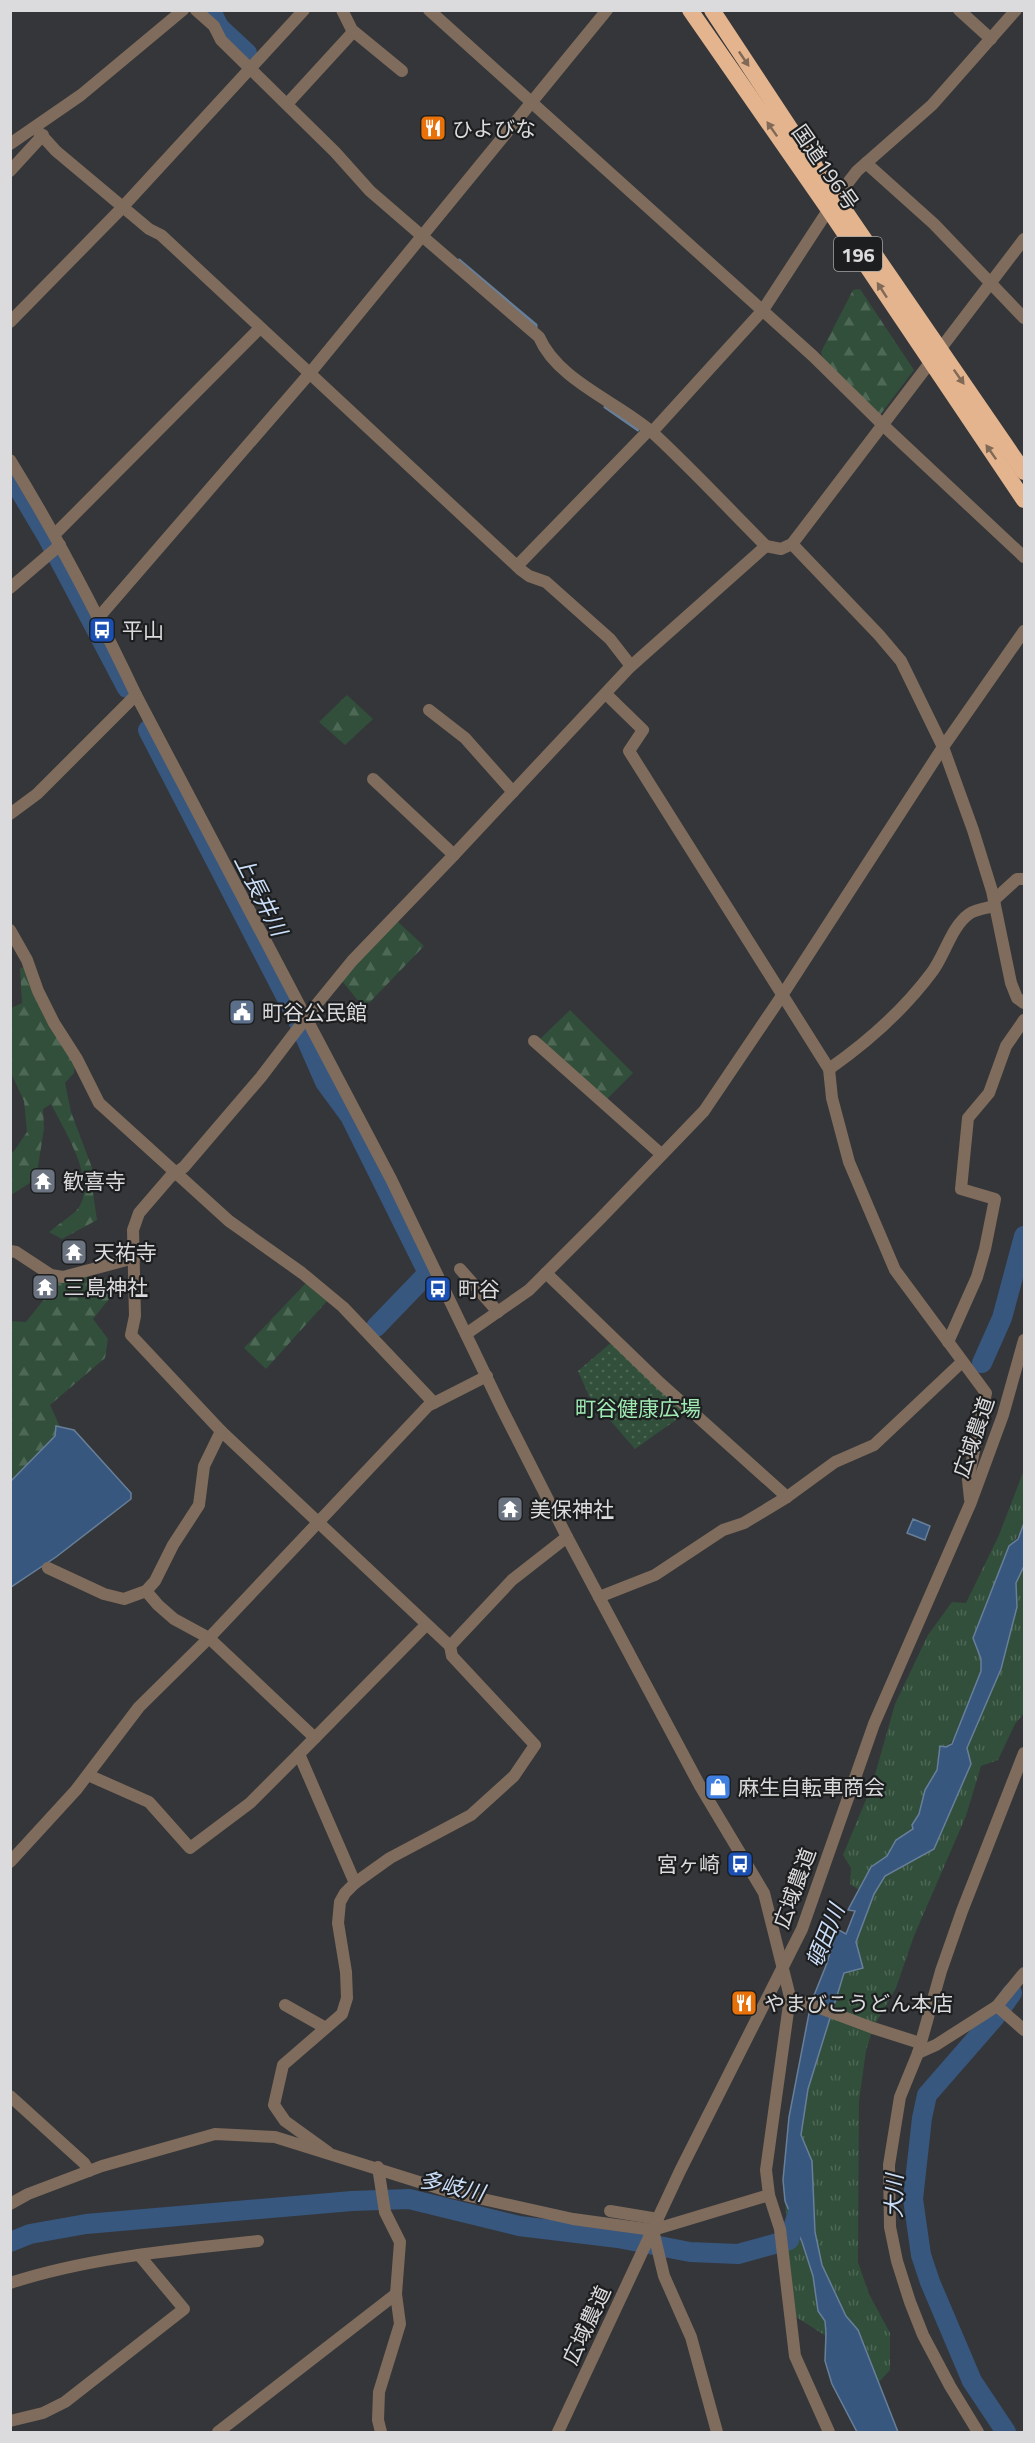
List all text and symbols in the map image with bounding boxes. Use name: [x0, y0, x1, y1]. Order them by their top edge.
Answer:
one-way arrow: [738, 51, 749, 67]
place label: ひよびな: [452, 112, 536, 144]
restaurant icon: ひよびな: [418, 113, 448, 143]
street label: 国道196号: [785, 118, 867, 216]
one-way arrow: [766, 122, 778, 138]
road number: 196: [834, 237, 882, 271]
one-way arrow: [877, 282, 888, 298]
one-way arrow: [953, 369, 965, 385]
one-way arrow: [985, 444, 997, 460]
place label: 平山: [122, 614, 164, 646]
bus stop icon: 平山: [87, 615, 117, 645]
water label: 上長井川: [226, 848, 297, 944]
place label: 町谷公民館: [262, 996, 367, 1028]
public building icon: 町谷公民館: [227, 997, 257, 1027]
place label: 歓喜寺: [63, 1165, 126, 1197]
temple icon: 歓喜寺: [28, 1166, 58, 1196]
place label: 天祐寺: [94, 1236, 157, 1268]
temple icon: 天祐寺: [59, 1237, 89, 1267]
place label: 三島神社: [64, 1271, 148, 1303]
temple icon: 三島神社: [30, 1272, 60, 1302]
place label: 町谷: [458, 1273, 500, 1305]
bus stop icon: 町谷: [423, 1274, 453, 1304]
park label: 町谷健康広場: [575, 1392, 701, 1424]
street label: 広域農道: [944, 1392, 1002, 1482]
place label: 美保神社: [530, 1493, 614, 1525]
temple icon: 美保神社: [495, 1494, 525, 1524]
place label: 麻生自転車商会: [738, 1771, 885, 1803]
shop icon: 麻生自転車商会: [703, 1772, 733, 1802]
street label: 広域農道: [765, 1843, 823, 1933]
place label: 宮ヶ崎: [657, 1848, 720, 1880]
bus stop icon: 宮ヶ崎: [725, 1849, 755, 1879]
water label: 頓田川: [797, 1897, 854, 1973]
place label: やまびこうどん本店: [764, 1987, 953, 2019]
restaurant icon: やまびこうどん本店: [729, 1988, 759, 2018]
water label: 多岐川: [416, 2162, 490, 2210]
water label: 大川: [877, 2172, 911, 2218]
street label: 広域農道: [554, 2280, 618, 2370]

